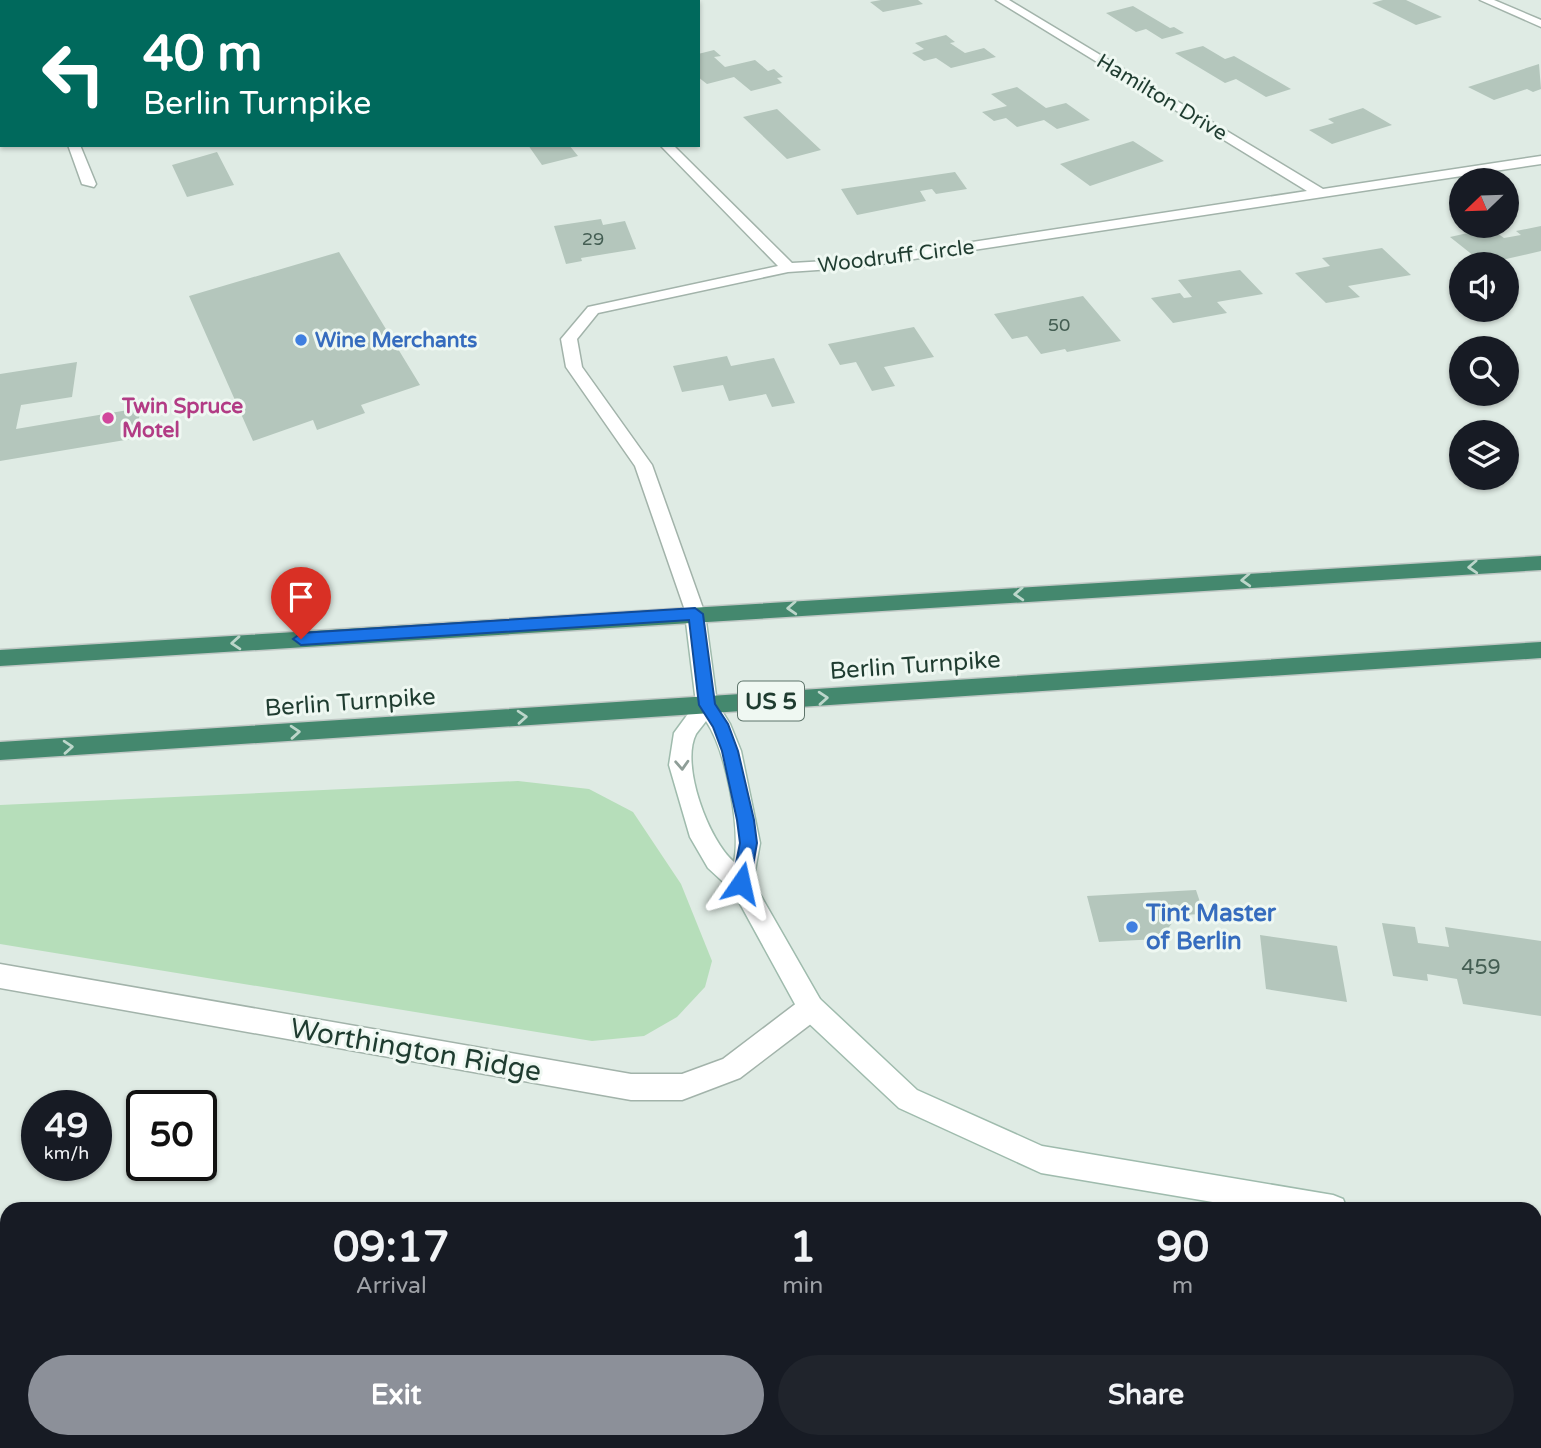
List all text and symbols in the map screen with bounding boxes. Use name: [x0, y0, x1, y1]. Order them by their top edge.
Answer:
text: 40 m: [143, 25, 262, 84]
icon: left: [28, 28, 119, 119]
street label: Hamilton Drive: [1092, 49, 1232, 146]
text: Berlin Turnpike: [143, 85, 371, 123]
north arrow: [1449, 168, 1519, 238]
map controls: [1449, 168, 1519, 490]
house number: 29: [582, 228, 604, 250]
street label: Woodruff Circle: [816, 234, 976, 278]
button: sound: [1449, 252, 1519, 322]
house number: 50: [1048, 314, 1070, 336]
place label: Wine Merchants: [315, 328, 477, 353]
marker: Wine Merchants: [293, 332, 309, 348]
button: search: [1449, 336, 1519, 406]
place label: Twin Spruce Motel: [121, 394, 243, 443]
marker: Twin Spruce Motel: [100, 410, 116, 426]
button: layers: [1449, 420, 1519, 490]
one-way arrow: [1467, 559, 1478, 574]
pin: [271, 567, 331, 639]
one-way arrow: [1240, 573, 1251, 588]
icon: arrive: [282, 578, 320, 616]
one-way arrow: [1013, 586, 1024, 601]
one-way arrow: [786, 600, 797, 615]
one-way arrow: [230, 635, 241, 650]
street label: Berlin Turnpike: [829, 645, 1001, 686]
road number: US 5: [738, 681, 804, 720]
street label: Berlin Turnpike: [264, 682, 436, 723]
one-way arrow: [817, 691, 828, 706]
one-way arrow: [517, 710, 528, 725]
one-way arrow: [290, 725, 301, 740]
one-way arrow: [63, 740, 74, 755]
one-way arrow: [675, 760, 690, 771]
position arrow: [704, 846, 778, 920]
place label: Tint Master of Berlin: [1145, 899, 1277, 956]
marker: Tint Master of Berlin: [1124, 919, 1140, 935]
house number: 459: [1461, 955, 1501, 980]
street label: Worthington Ridge: [288, 1011, 544, 1089]
speed limit sign: 50: [126, 1090, 217, 1181]
text: 49: [45, 1105, 88, 1147]
text: km/h: [44, 1142, 89, 1164]
text: 09:17: [333, 1222, 449, 1273]
text: 1: [790, 1222, 816, 1273]
text: 90: [1156, 1222, 1209, 1273]
text: Arrival: [356, 1272, 427, 1300]
text: min: [782, 1272, 823, 1300]
text: m: [1172, 1272, 1193, 1300]
button: Exit: [28, 1355, 764, 1435]
button: Share: [778, 1355, 1514, 1435]

